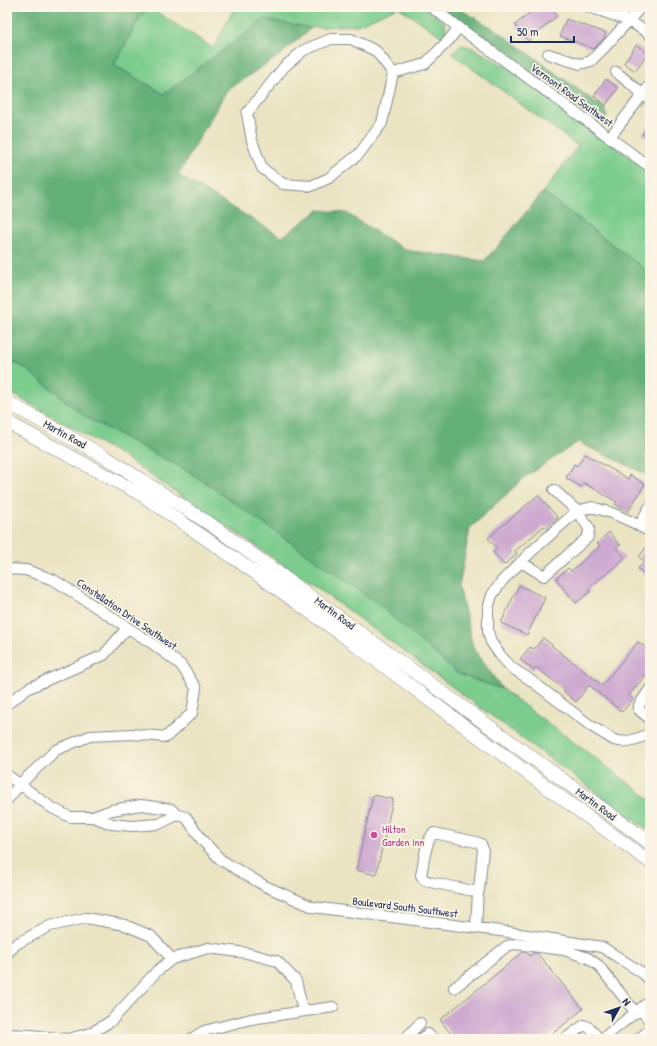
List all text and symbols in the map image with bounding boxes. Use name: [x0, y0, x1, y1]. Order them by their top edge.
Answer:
scale bar: [511, 18, 574, 44]
text: 50 m: [517, 23, 538, 40]
street label: Vermont Road Southwest: [528, 60, 616, 130]
street label: Martin Road: [41, 417, 90, 452]
street label: Constellation Drive Southwest: [74, 575, 180, 653]
street label: Martin Road: [312, 594, 359, 633]
street label: Martin Road: [573, 785, 620, 824]
place label: Hilton Garden Inn: [382, 822, 425, 849]
marker: Hilton Garden Inn: [369, 830, 379, 840]
street label: Boulevard South Southwest: [352, 894, 459, 920]
north arrow: [599, 988, 639, 1028]
text: N: [619, 995, 634, 1008]

